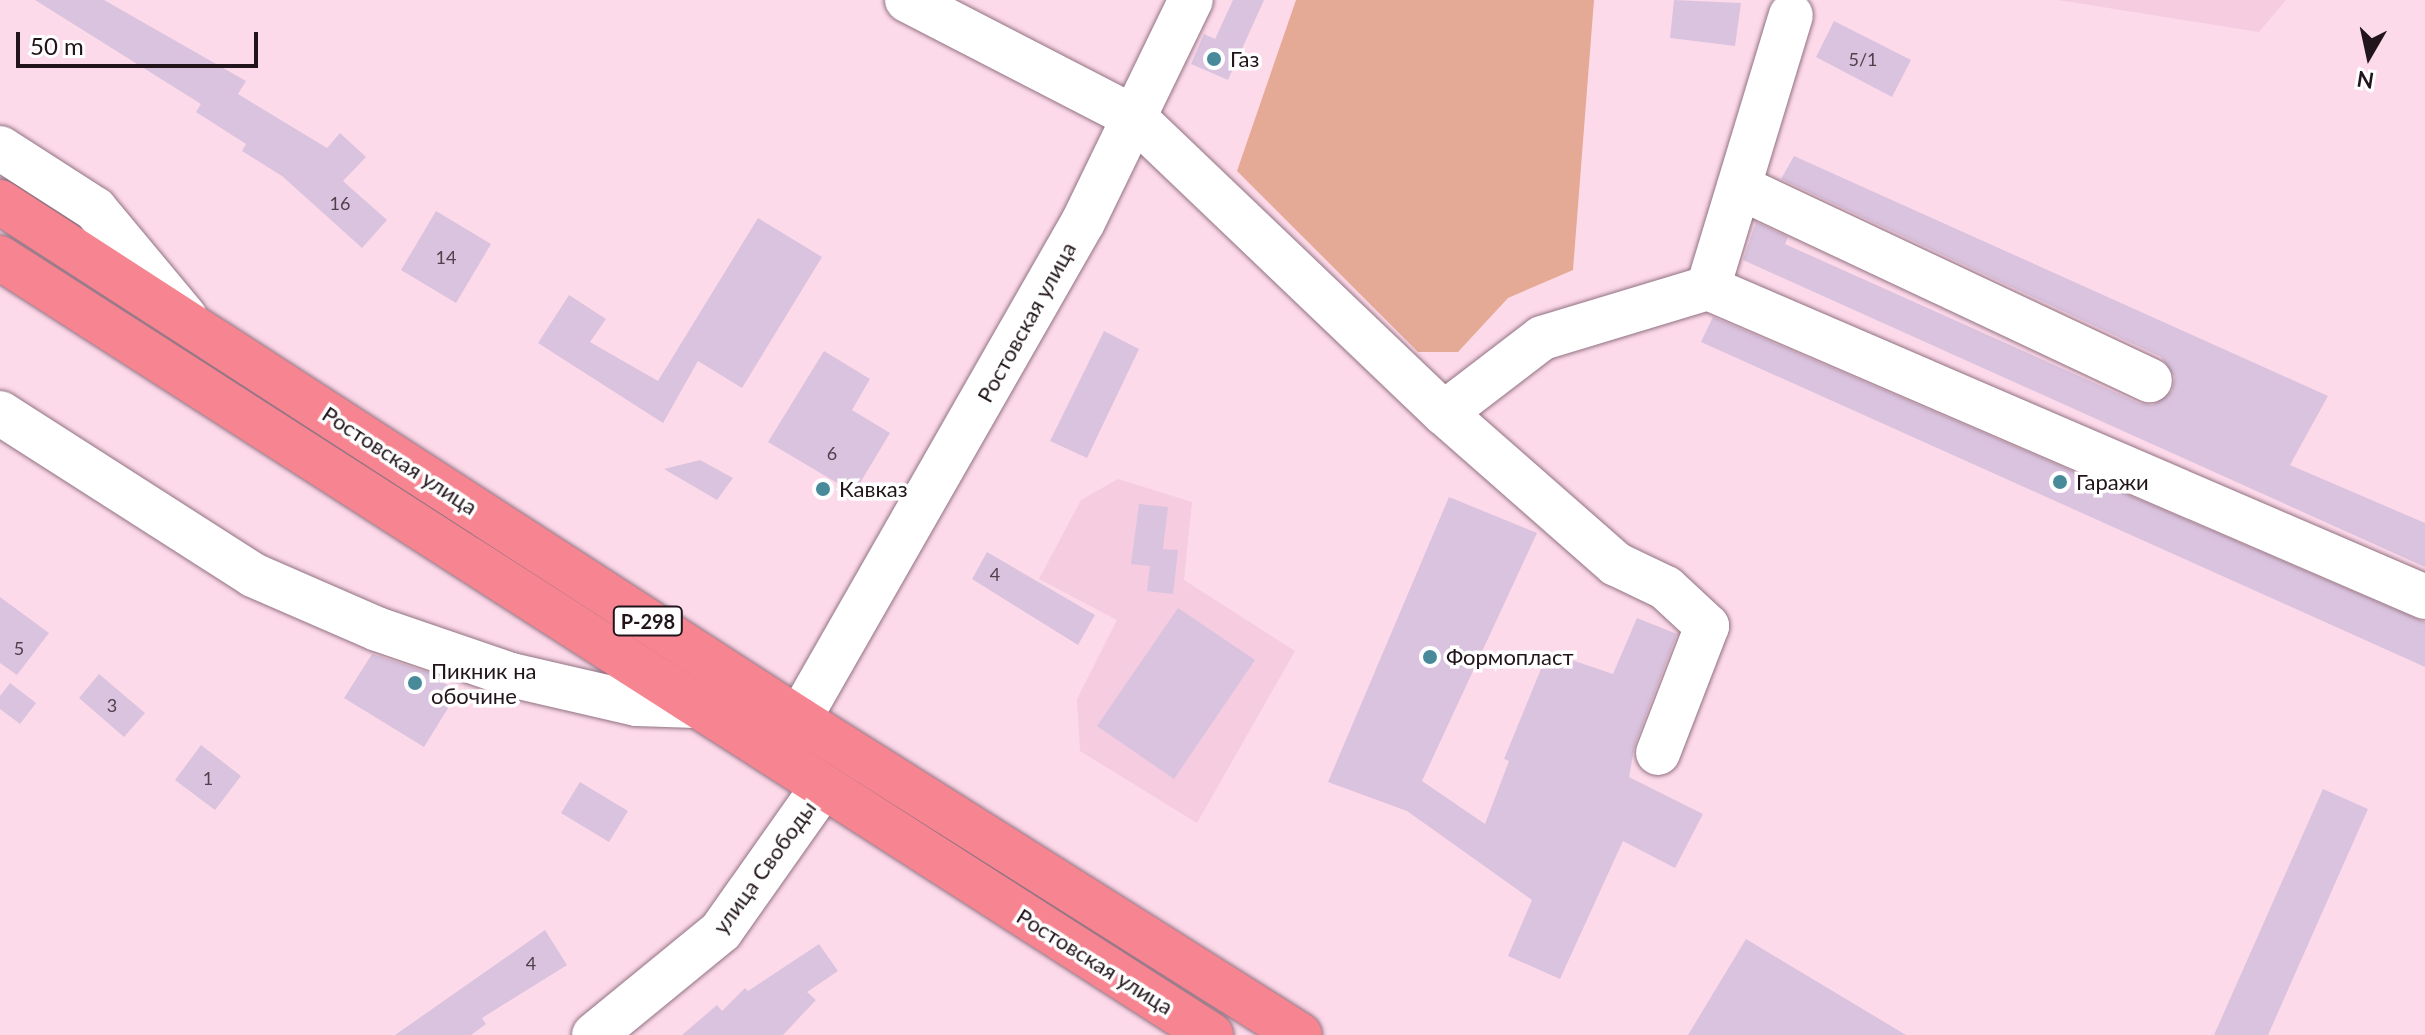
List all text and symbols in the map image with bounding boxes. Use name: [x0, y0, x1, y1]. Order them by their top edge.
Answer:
scale bar: [20, 16, 262, 66]
north arrow: [2329, 16, 2409, 96]
text: 50 m: [30, 31, 84, 60]
place label: Газ: [1230, 46, 1259, 72]
house number: 5/1: [1848, 48, 1878, 70]
marker: Газ: [1205, 50, 1223, 68]
text: N: [2355, 66, 2376, 95]
house number: 16: [330, 192, 350, 214]
street label: Ростовская улица: [971, 237, 1081, 407]
house number: 14: [436, 246, 456, 268]
street label: Ростовская улица: [318, 400, 482, 520]
house number: 6: [827, 442, 837, 464]
place label: Гаражи: [2076, 469, 2149, 495]
marker: Гаражи: [2051, 473, 2069, 491]
place label: Кавказ: [839, 476, 908, 502]
marker: Кавказ: [814, 480, 832, 498]
house number: 4: [990, 563, 1000, 585]
road number: Р-298: [612, 605, 684, 637]
house number: 5: [14, 637, 24, 659]
place label: Формопласт: [1446, 644, 1574, 670]
marker: Формопласт: [1421, 648, 1439, 666]
place label: Пикник на обочине: [431, 657, 536, 708]
marker: Пикник на обочине: [406, 674, 424, 692]
house number: 3: [107, 694, 117, 716]
house number: 1: [203, 767, 213, 789]
street label: улица Свободы: [707, 795, 821, 939]
street label: Ростовская улица: [1012, 902, 1178, 1020]
house number: 4: [526, 952, 536, 974]

